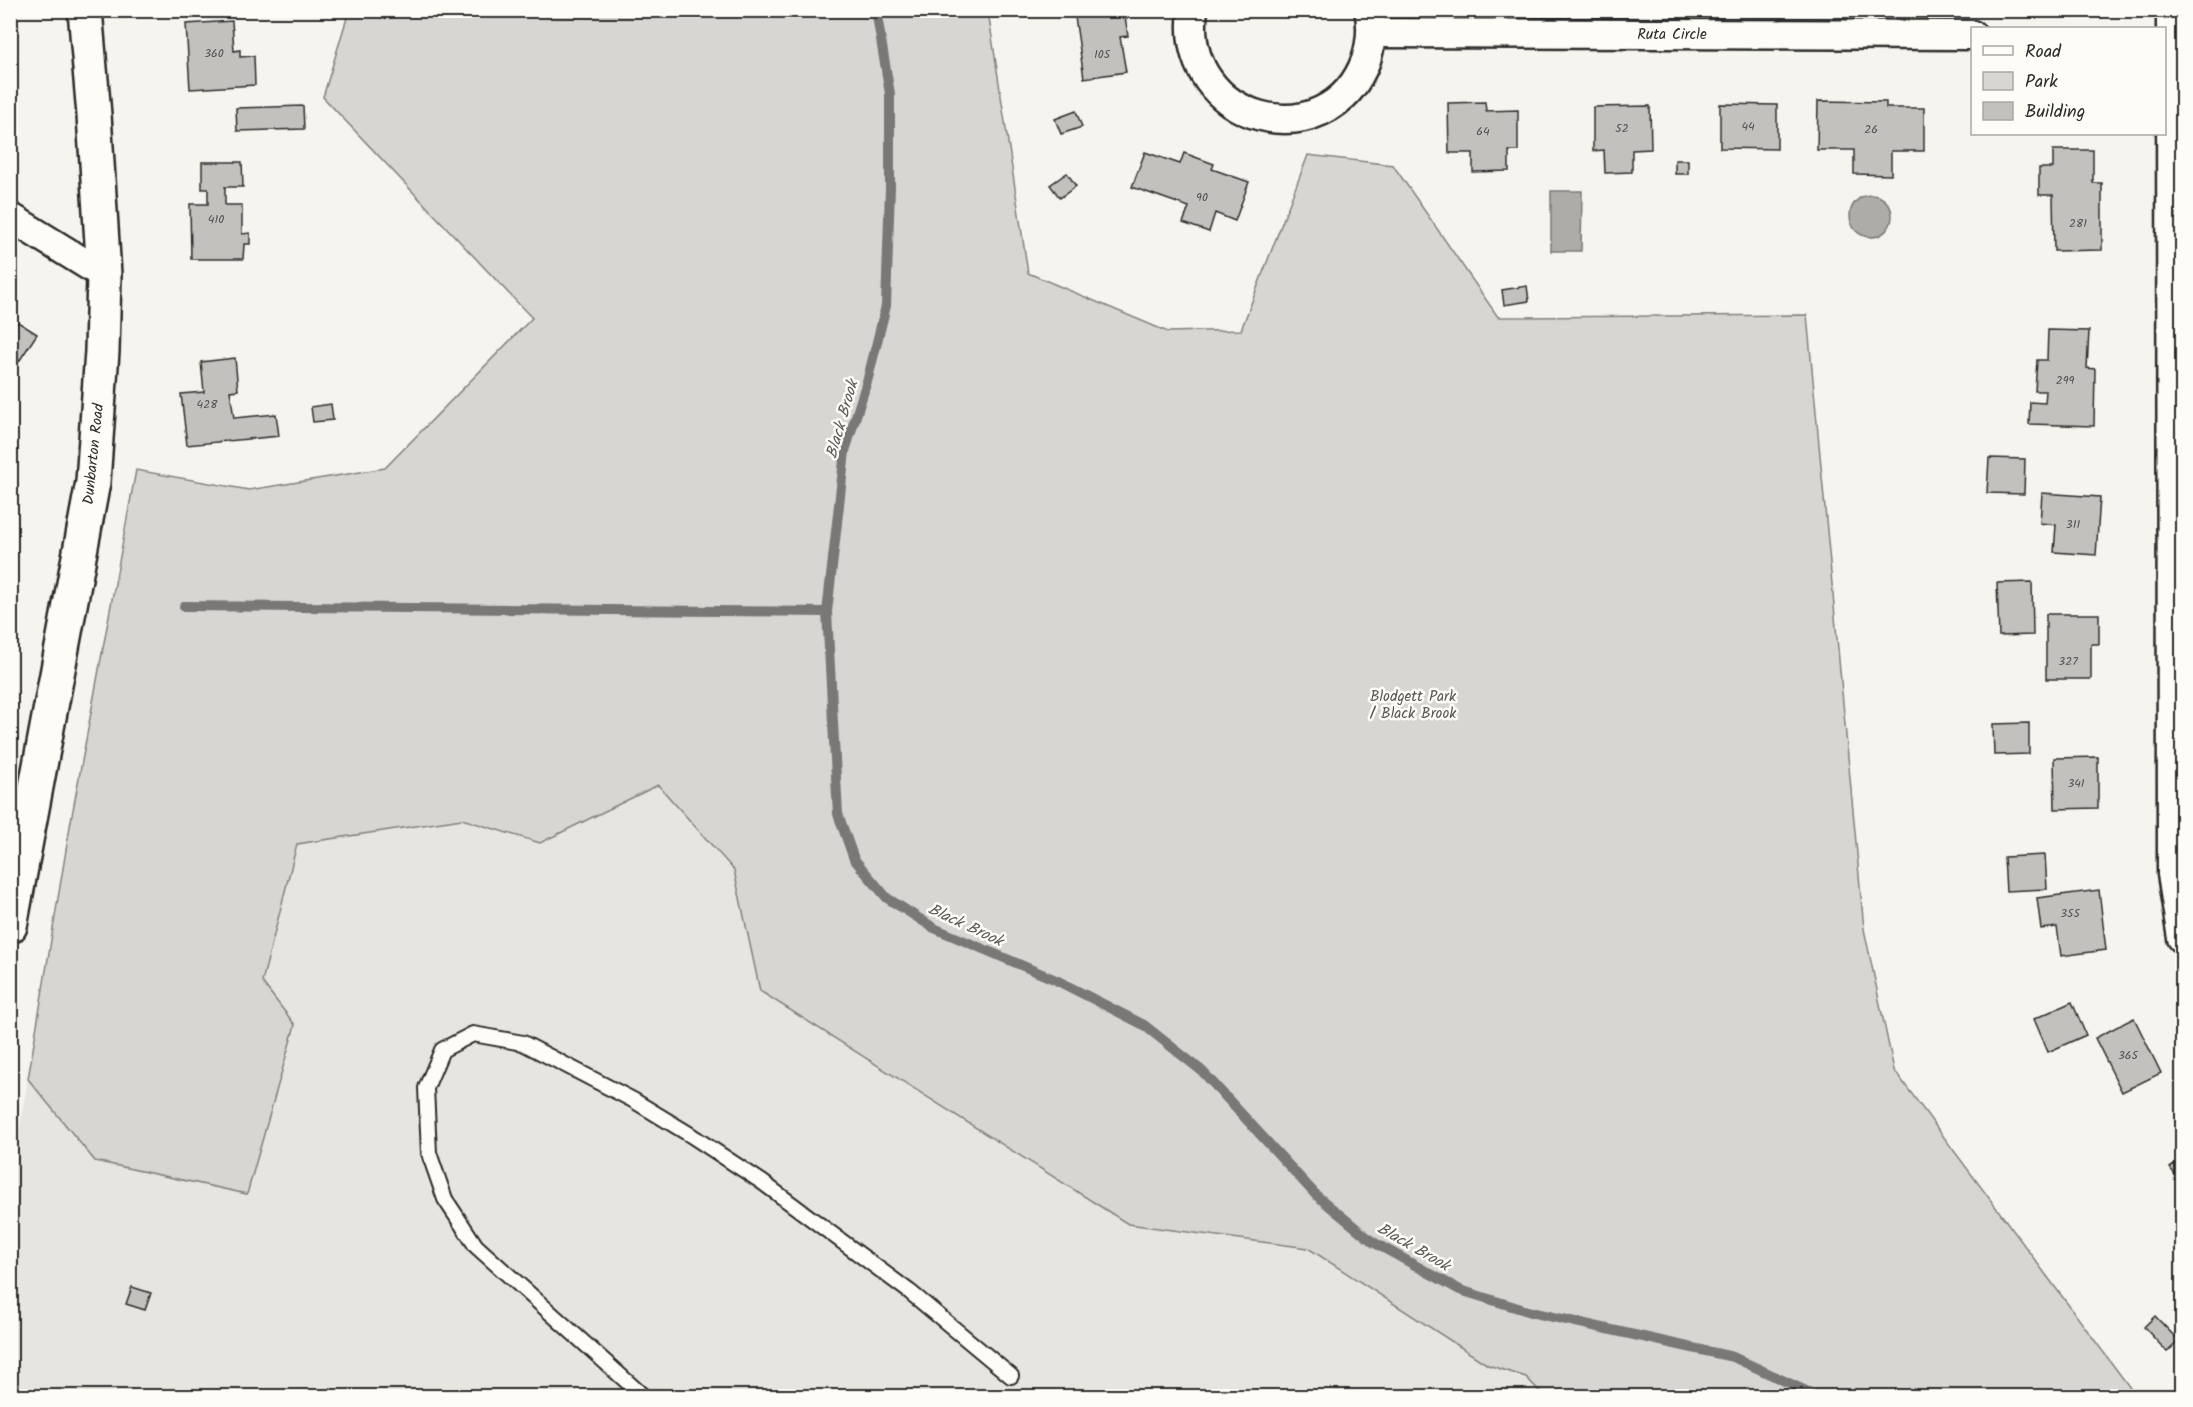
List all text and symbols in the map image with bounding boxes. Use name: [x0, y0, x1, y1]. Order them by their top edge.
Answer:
street label: Ruta Circle: [1637, 23, 1707, 47]
legend: [1971, 27, 2166, 135]
text: Road: [2025, 38, 2062, 67]
house number: 360: [204, 44, 224, 63]
house number: 105: [1094, 45, 1112, 64]
text: Park: [2025, 68, 2058, 97]
text: Building: [2025, 98, 2085, 127]
house number: 44: [1741, 117, 1755, 136]
house number: 52: [1615, 119, 1629, 138]
house number: 26: [1864, 120, 1878, 139]
house number: 64: [1476, 122, 1490, 141]
house number: 90: [1196, 188, 1208, 207]
house number: 410: [208, 210, 224, 229]
house number: 281: [2069, 214, 2087, 233]
house number: 299: [2056, 371, 2074, 390]
water label: Black Brook: [819, 375, 866, 461]
house number: 428: [197, 395, 218, 414]
street label: Dunbarton Road: [77, 402, 111, 506]
house number: 311: [2066, 515, 2080, 534]
house number: 327: [2058, 652, 2078, 671]
park label: Blodgett Park / Black Brook: [1370, 685, 1457, 726]
house number: 341: [2067, 774, 2085, 793]
water label: Black Brook: [924, 897, 1009, 955]
house number: 355: [2060, 904, 2081, 923]
house number: 365: [2118, 1046, 2140, 1065]
water label: Black Brook: [1372, 1216, 1456, 1279]

